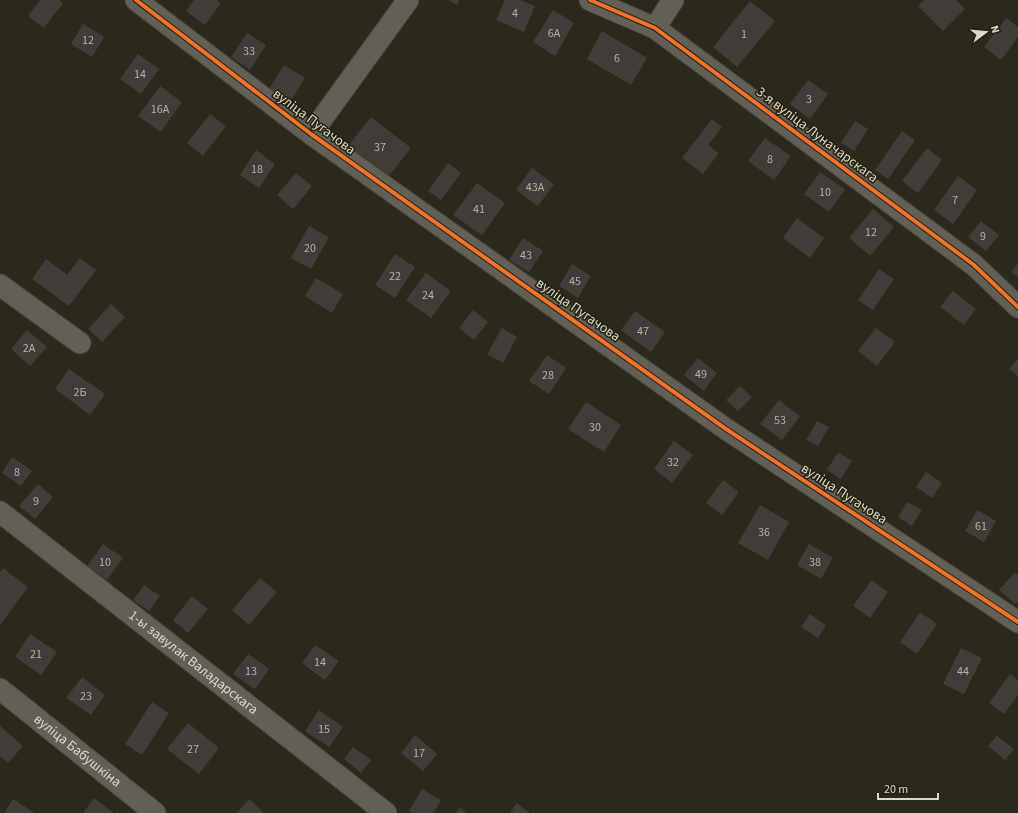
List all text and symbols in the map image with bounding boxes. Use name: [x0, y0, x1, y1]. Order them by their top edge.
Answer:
house number: 4: [512, 5, 518, 22]
north arrow: [966, 12, 1006, 52]
text: N: [987, 24, 1003, 35]
house number: 6А: [548, 25, 561, 42]
house number: 1: [741, 26, 747, 43]
house number: 12: [82, 32, 94, 49]
house number: 33: [243, 43, 255, 60]
house number: 6: [614, 50, 620, 67]
house number: 14: [134, 66, 146, 83]
street label: 3-я вуліца Луначарскага: [752, 82, 882, 188]
street label: вуліца Пугачова: [268, 84, 360, 160]
house number: 3: [806, 91, 812, 108]
house number: 16А: [151, 101, 170, 118]
house number: 37: [374, 139, 386, 156]
house number: 8: [767, 151, 773, 168]
house number: 18: [251, 161, 263, 178]
house number: 43А: [526, 179, 545, 196]
house number: 10: [819, 184, 831, 201]
house number: 7: [952, 192, 958, 209]
house number: 41: [473, 201, 485, 218]
house number: 12: [865, 224, 877, 241]
house number: 9: [980, 228, 986, 245]
house number: 20: [304, 240, 316, 257]
house number: 43: [520, 247, 532, 264]
house number: 22: [389, 268, 401, 285]
street label: вуліца Пугачова: [532, 273, 624, 347]
house number: 45: [569, 273, 581, 290]
house number: 24: [422, 287, 434, 304]
house number: 47: [637, 323, 649, 340]
house number: 2А: [23, 340, 36, 357]
house number: 49: [695, 366, 707, 383]
house number: 28: [542, 367, 554, 384]
house number: 2Б: [74, 384, 86, 401]
house number: 53: [774, 412, 786, 429]
house number: 30: [589, 419, 601, 436]
house number: 32: [667, 454, 679, 471]
street label: вуліца Пугачова: [797, 459, 891, 529]
house number: 8: [14, 464, 20, 481]
house number: 9: [33, 493, 39, 510]
house number: 61: [975, 518, 987, 535]
house number: 36: [758, 524, 770, 541]
house number: 10: [99, 554, 111, 571]
house number: 38: [809, 554, 821, 571]
street label: 1-ы завулак Валадарскага: [124, 606, 262, 720]
house number: 21: [30, 646, 42, 663]
house number: 14: [314, 654, 326, 671]
house number: 13: [245, 663, 257, 680]
house number: 44: [957, 663, 969, 680]
house number: 23: [80, 688, 92, 705]
street label: вуліца Бабушкіна: [29, 710, 125, 792]
house number: 15: [318, 721, 330, 738]
house number: 27: [187, 741, 199, 758]
house number: 17: [413, 745, 425, 762]
scale bar: [878, 775, 938, 801]
text: 20 m: [884, 781, 908, 798]

